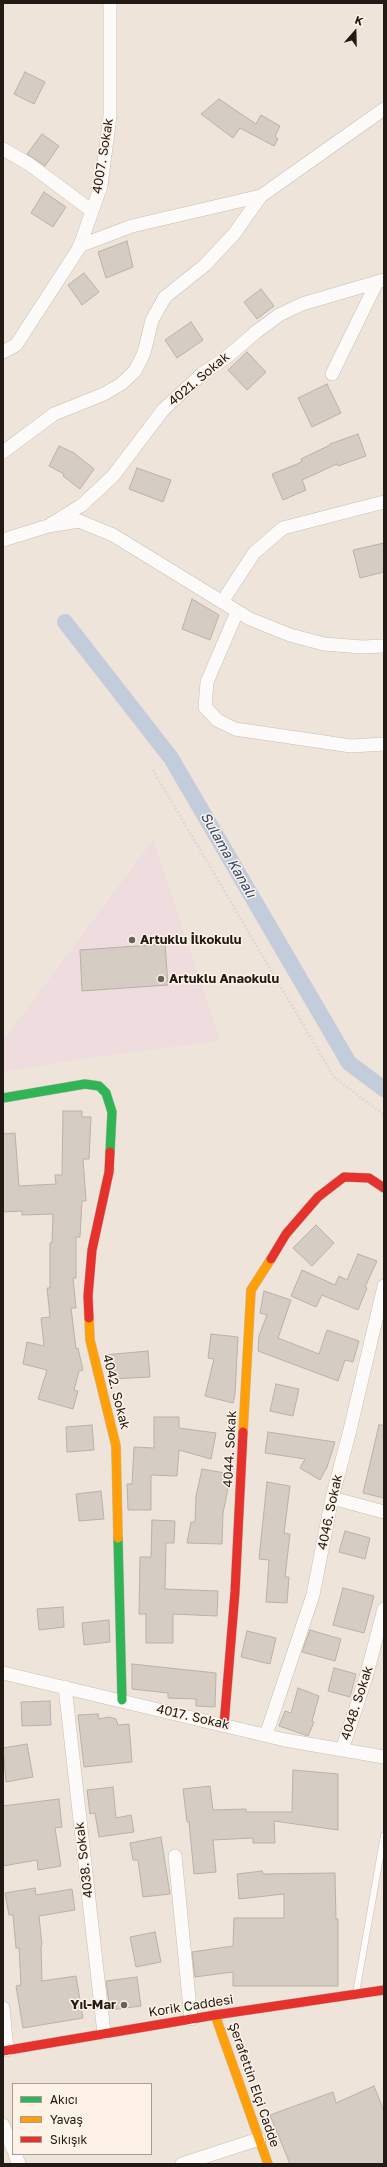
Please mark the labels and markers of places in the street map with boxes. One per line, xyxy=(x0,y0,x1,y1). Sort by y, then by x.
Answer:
place label: Artuklu İlkokulu xyxy=(140,932,242,948)
marker: Artuklu İlkokulu xyxy=(127,935,137,945)
place label: Artuklu Anaokulu xyxy=(169,971,279,987)
marker: Artuklu Anaokulu xyxy=(156,974,166,984)
place label: Yıl-Mar xyxy=(70,1997,116,2013)
marker: Yıl-Mar xyxy=(119,2000,129,2010)

